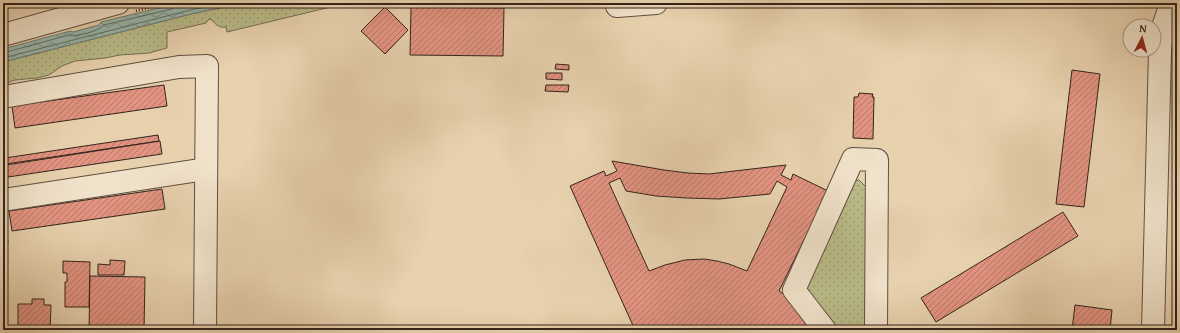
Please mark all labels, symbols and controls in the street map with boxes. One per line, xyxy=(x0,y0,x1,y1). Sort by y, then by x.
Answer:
north arrow xyxy=(1122,18,1162,58)
text: N xyxy=(1139,20,1148,36)

